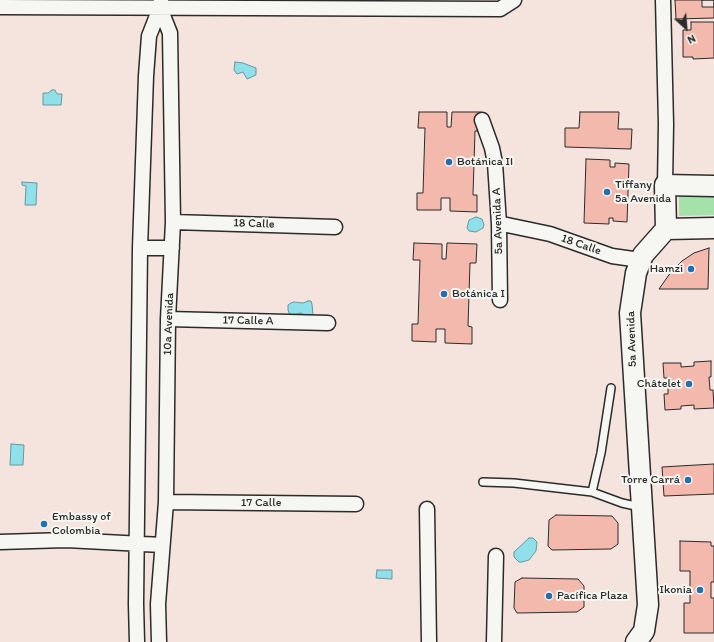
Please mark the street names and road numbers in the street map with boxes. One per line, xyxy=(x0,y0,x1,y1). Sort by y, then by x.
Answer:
street label: 5a Avenida A xyxy=(490,187,506,255)
street label: 18 Calle xyxy=(233,216,275,232)
street label: 18 Calle xyxy=(559,231,603,259)
street label: 10a Avenida xyxy=(161,292,177,356)
street label: 5a Avenida xyxy=(624,311,640,367)
street label: 17 Calle A xyxy=(222,313,274,329)
street label: 17 Calle xyxy=(241,496,281,510)

